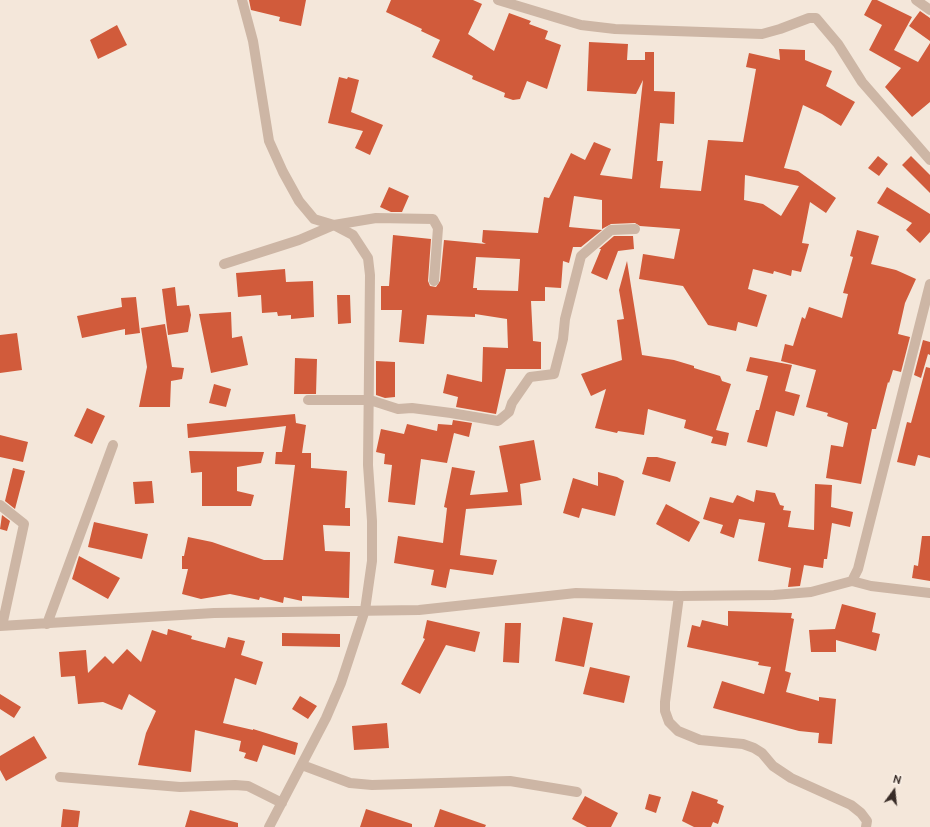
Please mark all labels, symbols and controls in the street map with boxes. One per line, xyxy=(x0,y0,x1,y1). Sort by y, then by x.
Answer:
north arrow xyxy=(874,771,914,811)
text: N xyxy=(892,773,903,786)

